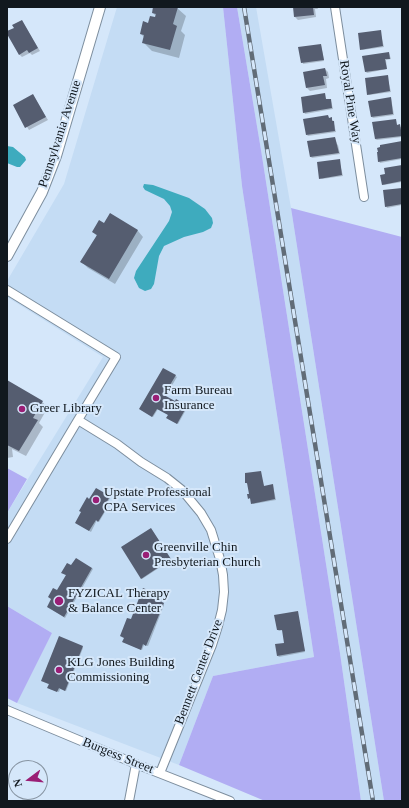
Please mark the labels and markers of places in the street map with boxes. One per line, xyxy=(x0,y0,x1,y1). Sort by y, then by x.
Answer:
place label: Farm Bureau Insurance xyxy=(164,383,232,414)
marker: Farm Bureau Insurance xyxy=(151,393,161,403)
place label: Greer Library xyxy=(30,401,102,417)
marker: Greer Library xyxy=(17,404,27,414)
place label: Upstate Professional CPA Services xyxy=(104,485,211,516)
marker: Upstate Professional CPA Services xyxy=(91,495,101,505)
place label: Greenville Chin Presbyterian Church xyxy=(154,540,261,571)
marker: Greenville Chin Presbyterian Church xyxy=(141,550,151,560)
place label: FYZICAL Therapy & Balance Center xyxy=(68,586,169,617)
marker: FYZICAL Therapy & Balance Center xyxy=(53,595,65,607)
place label: KLG Jones Building Commissioning xyxy=(67,655,175,686)
marker: KLG Jones Building Commissioning xyxy=(54,665,64,675)

